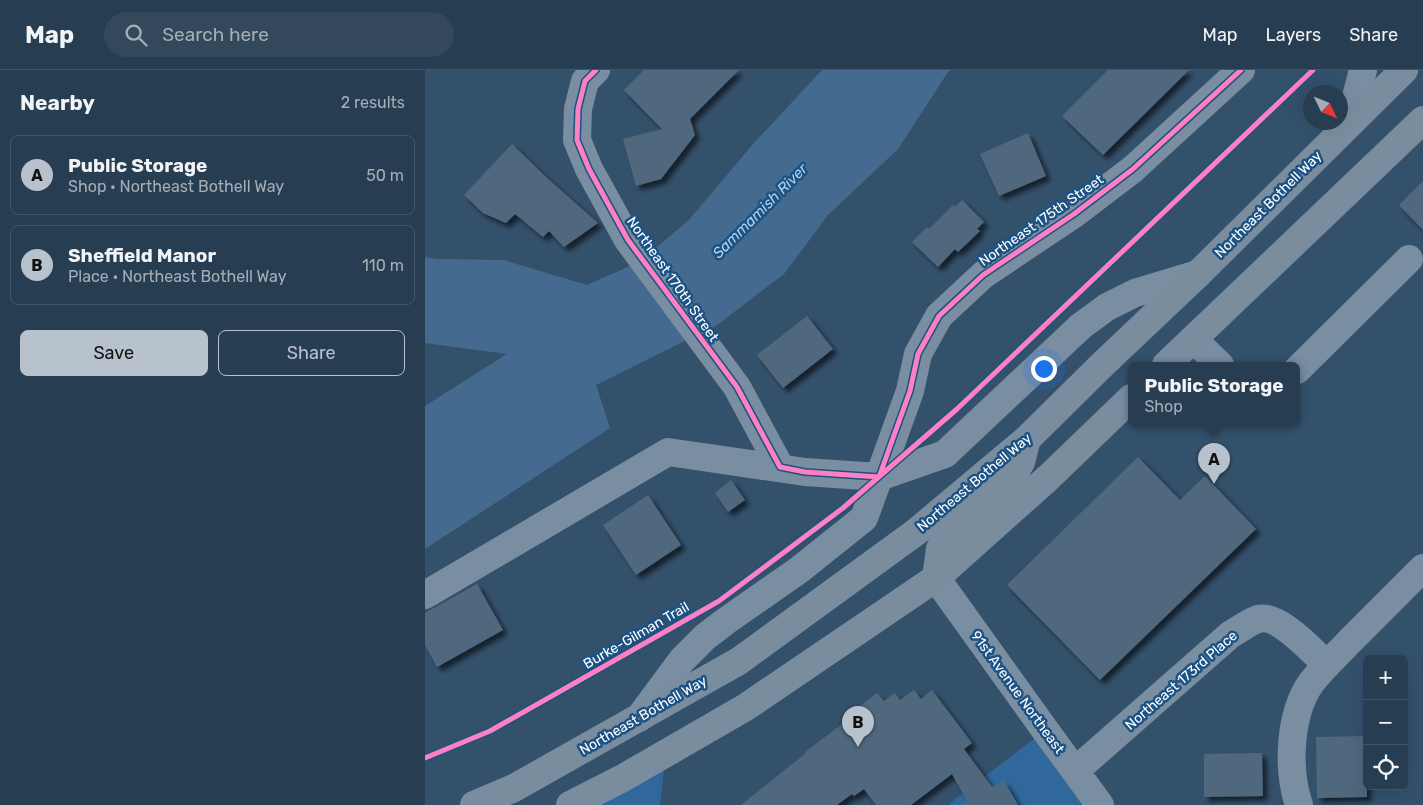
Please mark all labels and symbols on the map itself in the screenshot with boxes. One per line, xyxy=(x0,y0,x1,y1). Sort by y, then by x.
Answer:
north arrow xyxy=(1303,85,1348,130)
street label: Northeast Bothell Way xyxy=(1211,147,1325,261)
water label: Sammamish River xyxy=(709,159,812,262)
street label: Northeast 175th Street xyxy=(976,171,1107,270)
street label: Northeast 170th Street xyxy=(623,214,722,345)
your location xyxy=(1031,356,1057,382)
street label: Northeast Bothell Way xyxy=(914,429,1035,535)
pin: A xyxy=(1198,443,1230,484)
street label: Burke-Gilman Trail xyxy=(580,598,692,673)
street label: Northeast 173rd Place xyxy=(1122,627,1241,734)
street label: 91st Avenue Northeast xyxy=(967,628,1068,757)
street label: Northeast Bothell Way xyxy=(577,672,710,759)
pin: B xyxy=(842,706,874,747)

